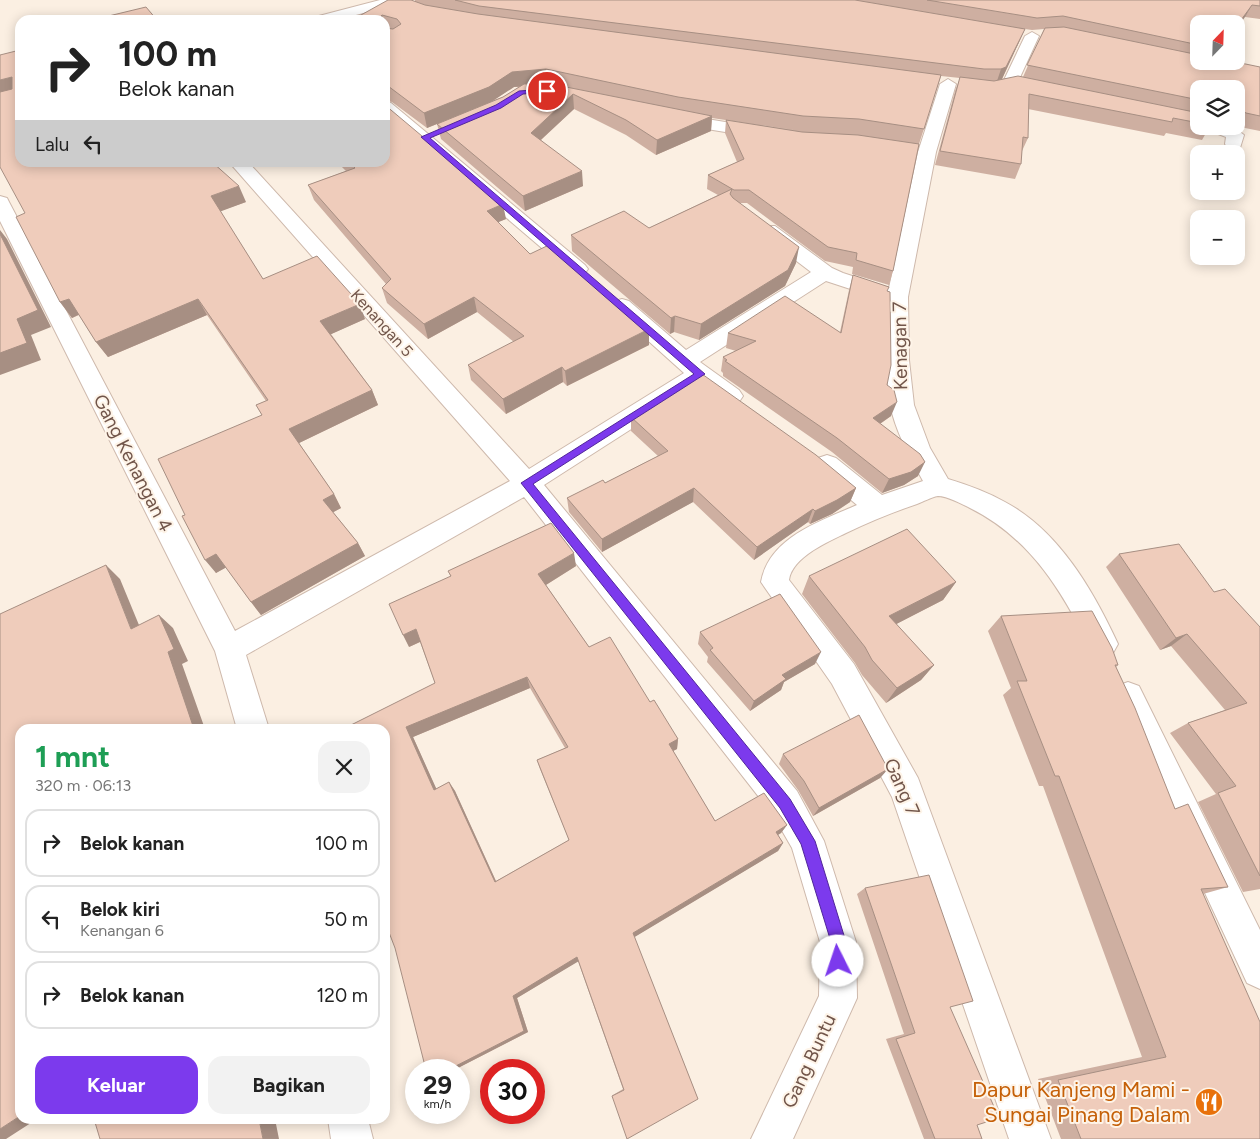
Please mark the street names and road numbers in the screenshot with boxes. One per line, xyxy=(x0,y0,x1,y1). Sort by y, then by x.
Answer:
street label: Kenangan 5 xyxy=(347,285,417,361)
street label: Kenagan 7 xyxy=(888,302,912,390)
street label: Gang Kenangan 4 xyxy=(88,390,178,536)
street label: Gang 7 xyxy=(879,755,925,819)
street label: Gang Buntu xyxy=(777,1010,841,1112)

